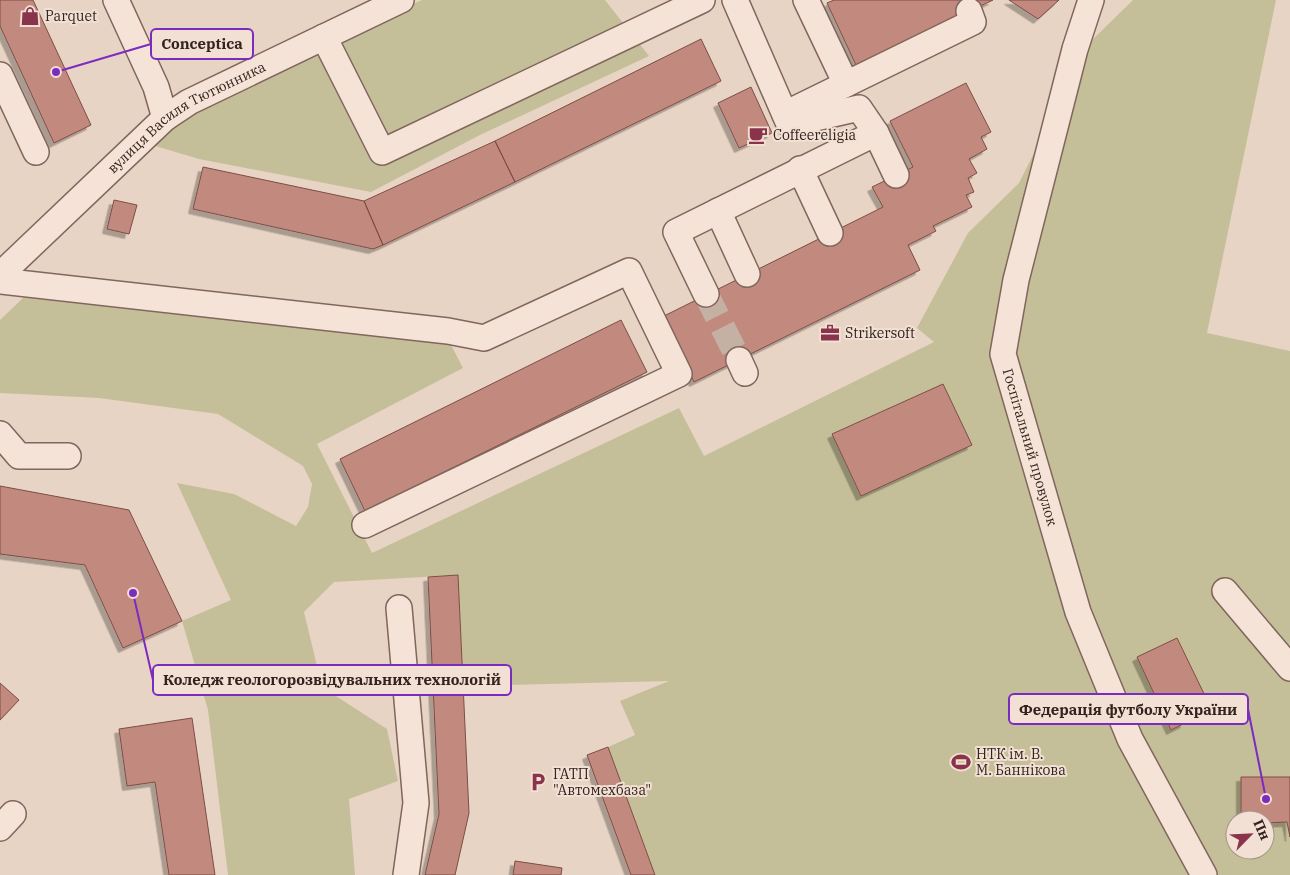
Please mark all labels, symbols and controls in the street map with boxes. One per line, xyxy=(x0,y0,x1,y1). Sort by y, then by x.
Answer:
shop icon: Parquet xyxy=(19,5,41,27)
place label: Parquet xyxy=(45,7,97,25)
callout: Conceptica xyxy=(151,29,253,59)
text: Conceptica xyxy=(161,34,243,53)
street label: вулиця Василя Тютюнника xyxy=(104,57,269,177)
cafe icon: Coffeereligia xyxy=(747,124,769,146)
place label: Coffeereligia xyxy=(773,126,857,144)
office icon: Strikersoft xyxy=(819,322,841,344)
place label: Strikersoft xyxy=(845,324,915,342)
street label: Госпітальний провулок xyxy=(999,366,1061,528)
callout: Коледж геологорозвідувальних технологій xyxy=(153,665,511,695)
text: Коледж геологорозвідувальних технологій xyxy=(163,670,501,689)
callout: Федерація футболу України xyxy=(1009,694,1248,724)
text: Федерація футболу України xyxy=(1019,700,1237,719)
place label: НТК ім. В. М. Баннікова xyxy=(976,745,1066,779)
sports icon: НТК ім. В. М. Баннікова xyxy=(950,751,972,773)
place label: ГАТП "Автомехбаза" xyxy=(553,765,651,799)
parking icon: ГАТП "Автомехбаза" xyxy=(527,771,549,793)
north arrow xyxy=(1225,810,1275,860)
text: Пн xyxy=(1249,817,1274,843)

